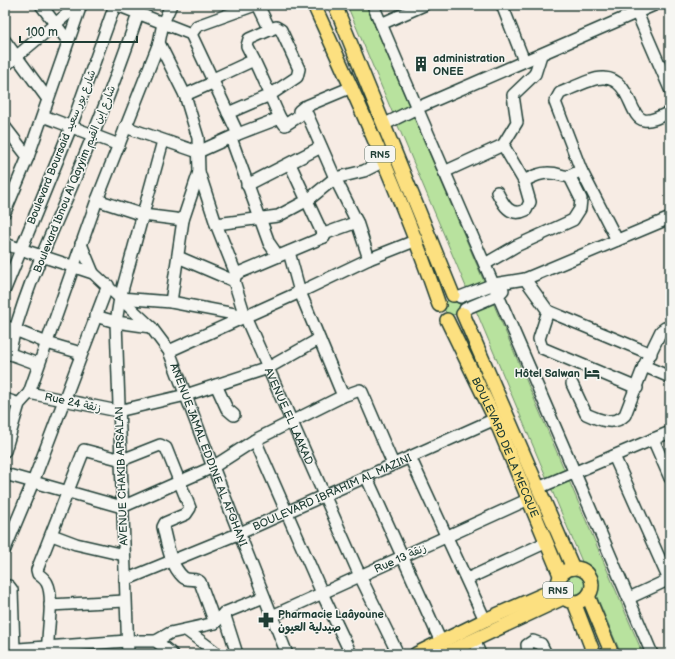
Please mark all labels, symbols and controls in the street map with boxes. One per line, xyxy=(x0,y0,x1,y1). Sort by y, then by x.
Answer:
scale bar xyxy=(20,18,137,44)
text: 100 m xyxy=(26,25,58,40)
place label: administration ONEE xyxy=(433,52,505,78)
building icon: administration ONEE xyxy=(412,55,430,73)
street label: Boulevard Boursaid شارع بور سعيد xyxy=(24,68,100,227)
street label: Boulevard Ibnou Al Qayyim شارع إبن القيم xyxy=(31,84,120,275)
road number: RN5 xyxy=(365,146,395,162)
street label: ANENUE JAMAL EDDINE AL AFGHANI xyxy=(167,362,250,549)
hotel icon: Hôtel Salwan xyxy=(583,364,601,382)
street label: AVENUE EL LAAKAD xyxy=(262,366,316,467)
place label: Hôtel Salwan xyxy=(515,367,580,380)
street label: BOULEVARD DE LA MECQUE xyxy=(469,375,541,519)
street label: Rue 24 زنقة xyxy=(43,390,102,415)
street label: AVENUE CHAKIB ARSALAN xyxy=(113,406,130,546)
street label: BOULEVARD IBRAHIM AL MAZINI xyxy=(251,451,414,534)
street label: Rue 13 زنقة xyxy=(372,541,428,576)
road number: RN5 xyxy=(543,582,573,598)
place label: Pharmacie Laâyoune صيدلية العيون xyxy=(278,608,384,635)
pharmacy icon: Pharmacie Laâyoune صيدلية العيون xyxy=(257,611,275,629)

